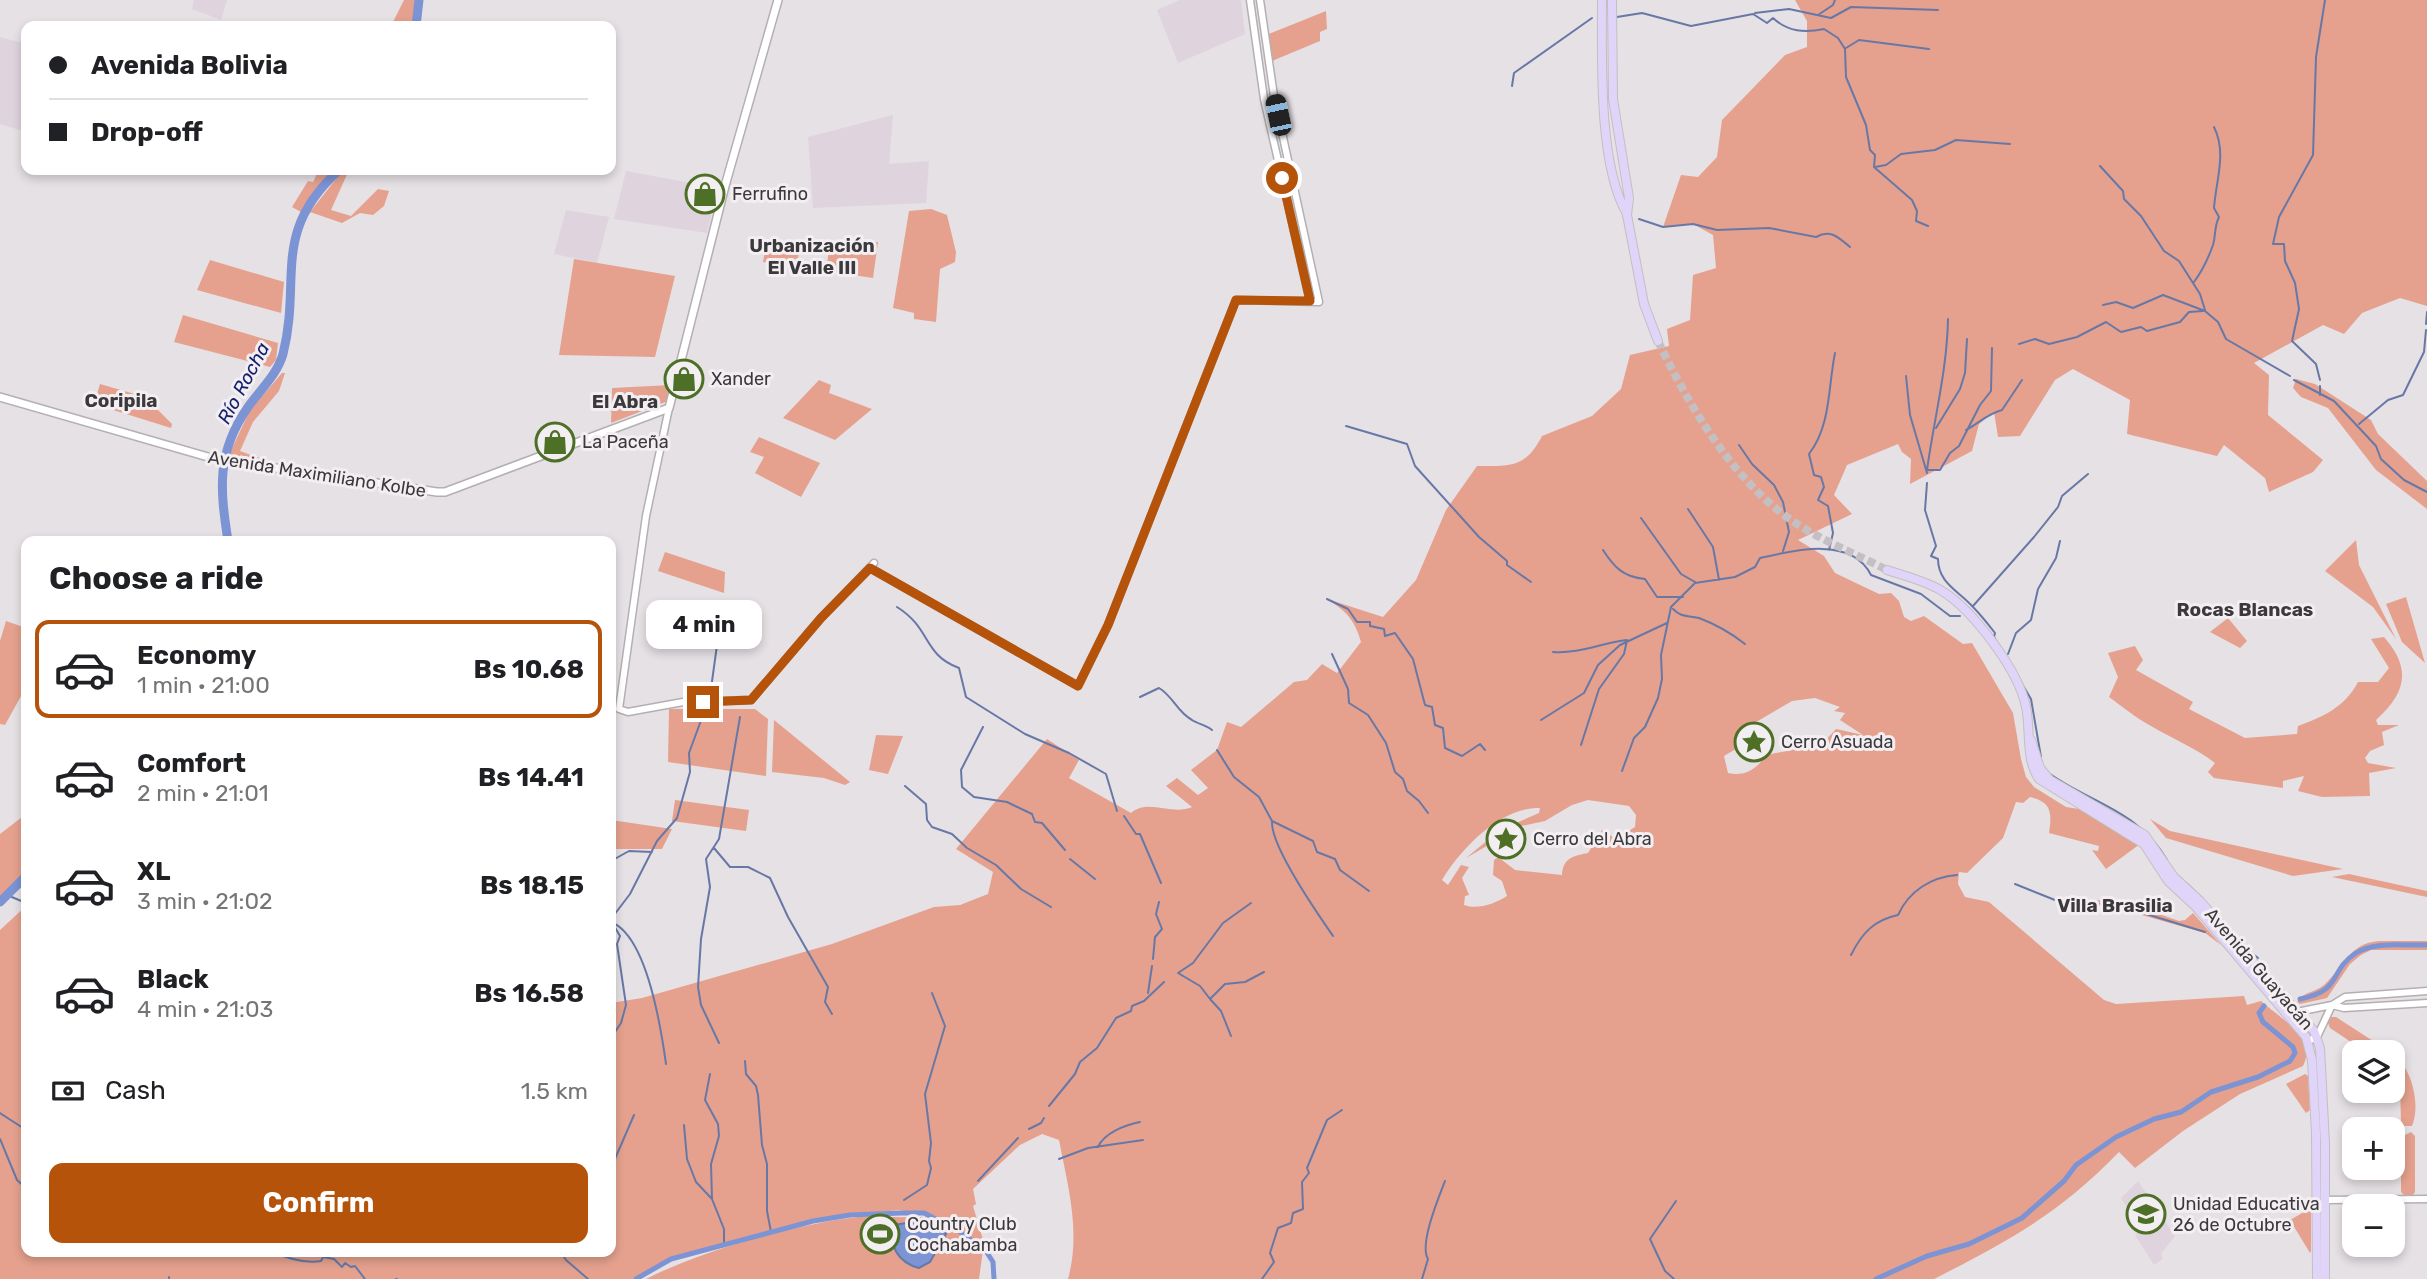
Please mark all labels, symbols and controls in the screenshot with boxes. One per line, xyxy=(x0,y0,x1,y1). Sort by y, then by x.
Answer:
text: Avenida Bolivia xyxy=(91,50,288,81)
car xyxy=(1264,92,1293,138)
text: Drop-off xyxy=(91,117,203,148)
route start xyxy=(1266,162,1298,194)
shop icon: Ferrufino xyxy=(684,173,726,215)
place label: Ferrufino xyxy=(732,183,808,205)
district label: Urbanización El Valle III xyxy=(749,234,875,279)
water label: Río Rocha xyxy=(212,339,275,428)
shop icon: Xander xyxy=(663,358,705,400)
place label: Xander xyxy=(711,368,771,390)
district label: Coripila xyxy=(84,389,158,412)
district label: El Abra xyxy=(592,390,658,413)
shop icon: La Paceña xyxy=(534,421,576,463)
place label: La Paceña xyxy=(582,431,669,453)
street label: Avenida Maximiliano Kolbe xyxy=(206,446,428,502)
text: Choose a ride xyxy=(49,559,263,597)
district label: Rocas Blancas xyxy=(2177,598,2313,621)
callout: 4 min xyxy=(645,600,761,650)
text: 4 min xyxy=(672,610,736,638)
icon: car xyxy=(53,638,116,701)
text: Economy xyxy=(137,640,256,671)
text: Bs 10.68 xyxy=(474,654,584,685)
text: 1 min · 21:00 xyxy=(137,671,270,699)
route end xyxy=(687,686,719,718)
place icon: Cerro Asuada xyxy=(1733,721,1775,763)
place label: Cerro Asuada xyxy=(1781,731,1894,753)
icon: car xyxy=(53,746,116,809)
text: Comfort xyxy=(137,748,246,779)
text: Bs 14.41 xyxy=(478,762,584,793)
text: 2 min · 21:01 xyxy=(137,779,269,807)
place icon: Cerro del Abra xyxy=(1485,818,1527,860)
place label: Cerro del Abra xyxy=(1533,828,1652,850)
icon: car xyxy=(53,854,116,917)
text: XL xyxy=(137,856,170,887)
text: Bs 18.15 xyxy=(480,870,584,901)
text: 3 min · 21:02 xyxy=(137,887,273,915)
district label: Villa Brasilia xyxy=(2057,894,2173,917)
street label: Avenida Guayacán xyxy=(2200,903,2318,1035)
icon: car xyxy=(53,962,116,1025)
text: Black xyxy=(137,964,209,995)
text: Bs 16.58 xyxy=(474,978,584,1009)
text: 4 min · 21:03 xyxy=(137,995,273,1023)
map controls xyxy=(2342,1040,2405,1257)
button: layers xyxy=(2342,1040,2405,1103)
icon: cash xyxy=(49,1072,87,1110)
text: Cash xyxy=(105,1075,166,1106)
text: 1.5 km xyxy=(521,1077,588,1105)
button: + xyxy=(2342,1117,2405,1180)
button: Confirm xyxy=(49,1163,588,1243)
school or university icon: Unidad Educativa 26 de Octubre xyxy=(2125,1193,2167,1235)
place label: Unidad Educativa 26 de Octubre xyxy=(2173,1193,2320,1236)
button: − xyxy=(2342,1194,2405,1257)
sports icon: Country Club Cochabamba xyxy=(859,1213,901,1255)
place label: Country Club Cochabamba xyxy=(907,1213,1017,1256)

